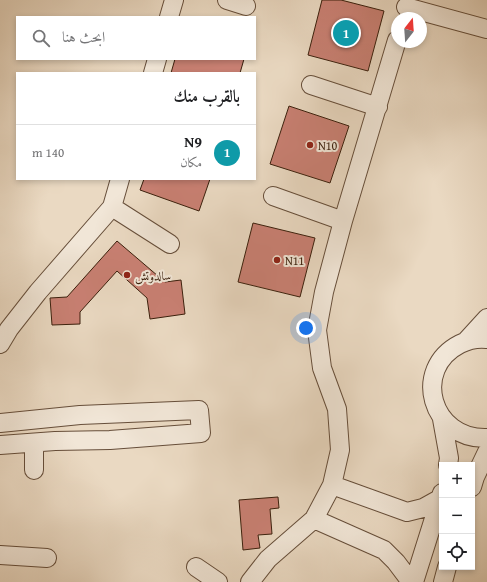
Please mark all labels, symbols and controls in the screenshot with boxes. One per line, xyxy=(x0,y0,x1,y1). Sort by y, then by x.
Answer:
north arrow xyxy=(391,12,427,48)
search box xyxy=(16,16,256,60)
pin: 1 xyxy=(333,18,359,48)
text: ابحث هنا xyxy=(62,26,105,47)
icon: search xyxy=(30,27,52,49)
text: بالقرب منك xyxy=(173,83,240,108)
text: N9 xyxy=(184,131,202,152)
place label: N10 xyxy=(318,137,338,154)
marker: N10 xyxy=(305,140,315,150)
text: 140 m xyxy=(32,143,64,162)
text: 1 xyxy=(224,143,230,162)
text: مكان xyxy=(180,153,202,172)
place label: N11 xyxy=(285,252,305,269)
marker: N11 xyxy=(272,255,282,265)
place label: سالدوتش xyxy=(135,267,171,285)
marker: سالدوتش xyxy=(122,270,132,280)
your location xyxy=(296,318,316,338)
map controls xyxy=(439,462,475,570)
button: + xyxy=(439,462,475,498)
button: − xyxy=(439,498,475,534)
button: locate xyxy=(439,534,475,570)

